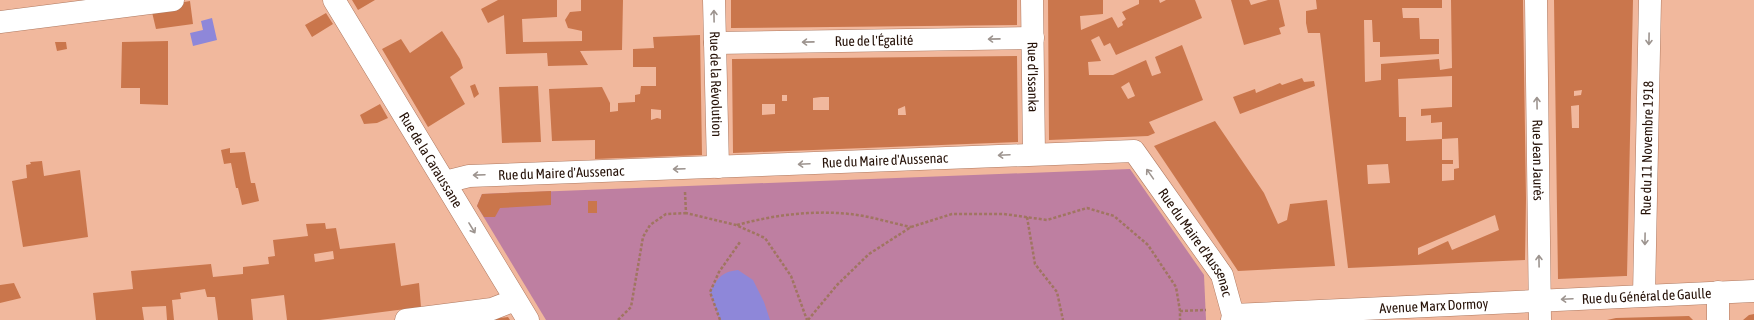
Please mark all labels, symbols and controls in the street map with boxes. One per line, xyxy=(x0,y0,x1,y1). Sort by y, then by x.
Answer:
one-way arrow xyxy=(711,10,718,23)
street label: Rue de la Révolution xyxy=(707,31,725,137)
street label: Rue de l'Égalité xyxy=(835,32,913,49)
one-way arrow xyxy=(1645,32,1653,45)
one-way arrow xyxy=(988,35,1001,43)
one-way arrow xyxy=(802,38,815,45)
street label: Rue d'Issanka xyxy=(1025,42,1041,112)
street label: Rue du 11 Novembre 1918 xyxy=(1638,80,1656,216)
one-way arrow xyxy=(1533,97,1541,110)
street label: Rue de la Caraussane xyxy=(396,109,466,211)
street label: Rue Jean Jaurès xyxy=(1529,119,1547,201)
street label: Rue du Maire d'Aussenac xyxy=(822,150,949,171)
one-way arrow xyxy=(998,151,1011,158)
one-way arrow xyxy=(798,160,811,168)
street label: Rue du Maire d'Aussenac xyxy=(498,163,625,183)
one-way arrow xyxy=(673,165,686,173)
one-way arrow xyxy=(1146,169,1154,180)
one-way arrow xyxy=(473,171,486,179)
street label: Rue du Maire d'Aussenac xyxy=(1155,185,1236,299)
one-way arrow xyxy=(468,222,476,234)
one-way arrow xyxy=(1641,232,1649,245)
one-way arrow xyxy=(1535,255,1543,268)
street label: Rue du Général de Gaulle xyxy=(1581,285,1712,307)
street label: Avenue Marx Dormoy xyxy=(1379,295,1489,316)
one-way arrow xyxy=(1561,295,1574,302)

